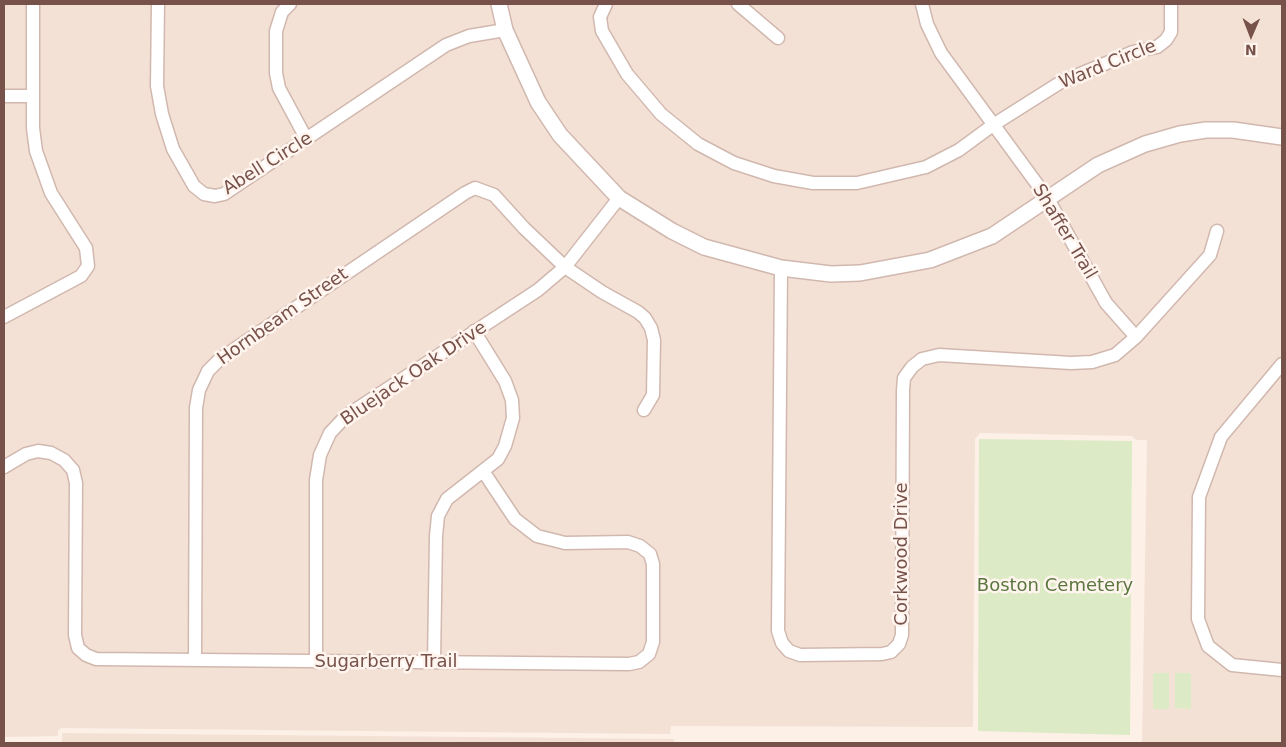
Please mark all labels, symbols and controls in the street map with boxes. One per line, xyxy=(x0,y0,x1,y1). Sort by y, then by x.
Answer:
north arrow xyxy=(1226,10,1276,60)
street label: Ward Circle xyxy=(1056,36,1160,94)
text: N xyxy=(1245,42,1257,58)
street label: Abell Circle xyxy=(219,128,317,200)
street label: Shaffer Trail xyxy=(1027,180,1101,284)
street label: Hornbeam Street xyxy=(214,264,352,370)
street label: Bluejack Oak Drive xyxy=(337,317,491,431)
street label: Corkwood Drive xyxy=(891,482,913,626)
park label: Boston Cemetery xyxy=(977,575,1133,597)
street label: Sugarberry Trail xyxy=(315,651,457,673)

